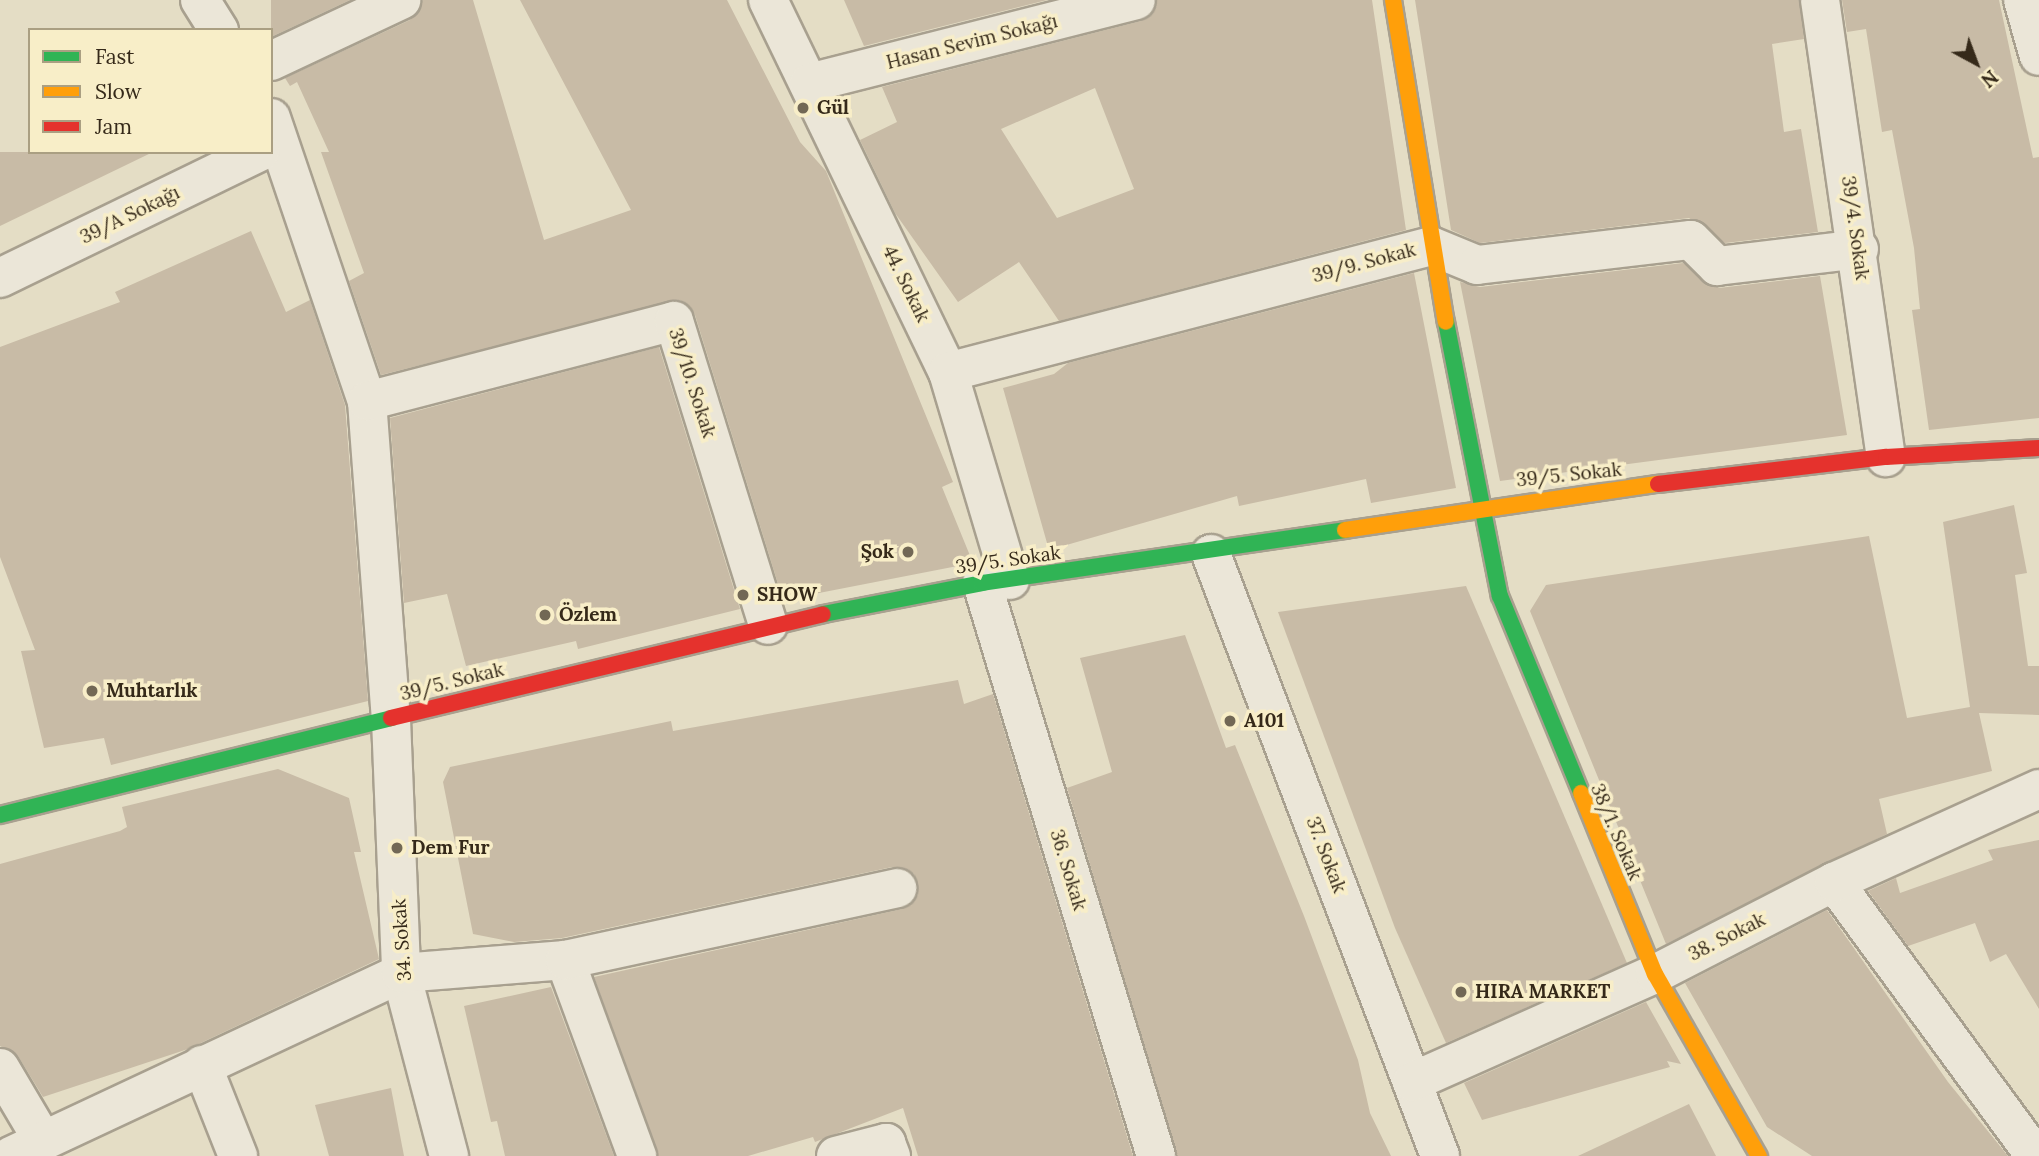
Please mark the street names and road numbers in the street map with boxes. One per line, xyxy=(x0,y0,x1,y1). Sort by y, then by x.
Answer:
street label: Hasan Sevim Sokağı xyxy=(884,10,1060,74)
street label: 39/4. Sokak xyxy=(1836,174,1874,282)
street label: 39/A Sokağı xyxy=(77,181,183,249)
street label: 39/9. Sokak xyxy=(1310,238,1418,288)
street label: 44. Sokak xyxy=(878,242,934,326)
street label: 39/10. Sokak xyxy=(664,325,720,441)
street label: 39/5. Sokak xyxy=(1515,458,1623,492)
street label: 39/5. Sokak xyxy=(954,541,1062,579)
street label: 39/5. Sokak xyxy=(398,658,506,706)
street label: 38/1. Sokak xyxy=(1586,780,1646,884)
street label: 37. Sokak xyxy=(1301,814,1351,896)
street label: 36. Sokak xyxy=(1045,827,1091,913)
street label: 34. Sokak xyxy=(388,898,416,982)
street label: 38. Sokak xyxy=(1685,908,1769,966)

